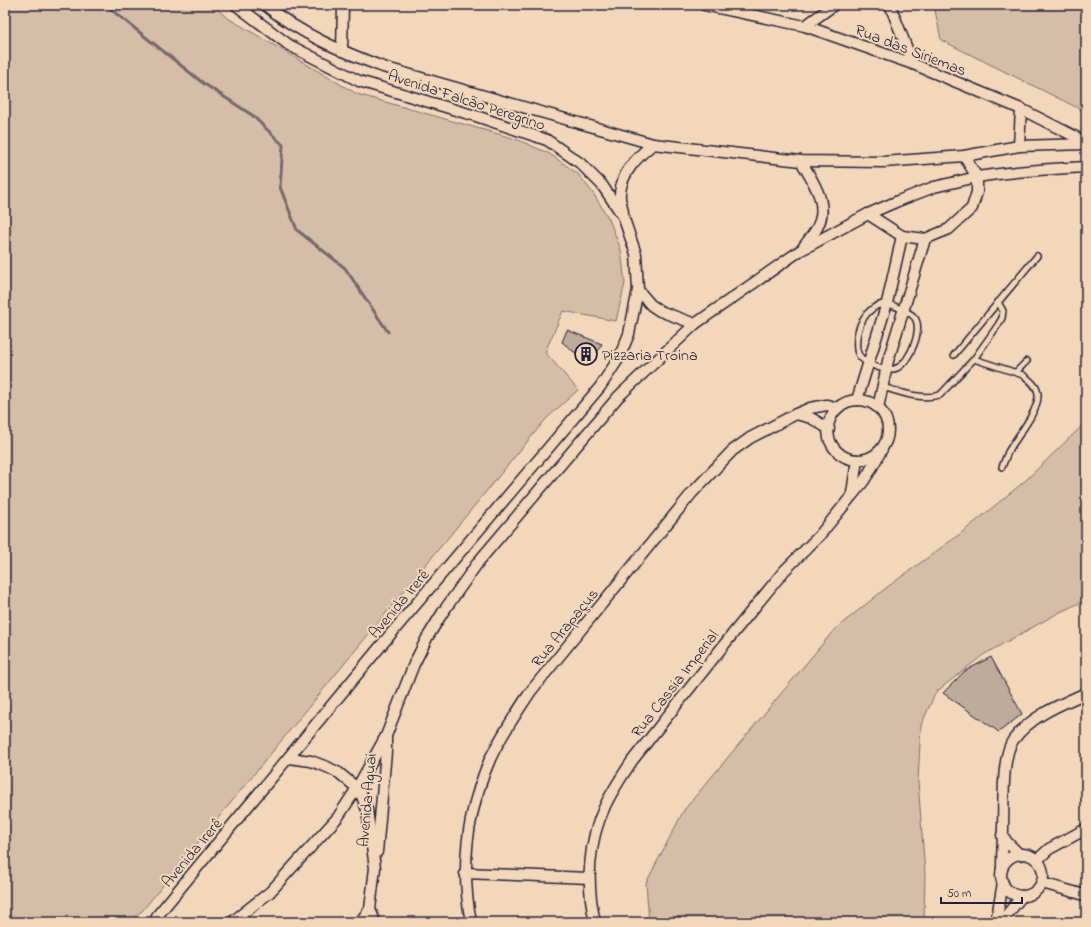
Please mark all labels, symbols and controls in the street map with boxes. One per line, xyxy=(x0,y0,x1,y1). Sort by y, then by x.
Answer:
street label: Rua das Siriemas xyxy=(851,19,970,83)
street label: Avenida Falcão Peregrino xyxy=(385,64,548,138)
building icon: Pizzaria Troina xyxy=(573,341,599,367)
place label: Pizzaria Troina xyxy=(602,344,698,368)
street label: Avenida Irerê xyxy=(363,564,436,644)
street label: Rua Arapaçus xyxy=(526,584,605,673)
street label: Rua Cassia Imperial xyxy=(626,625,726,743)
street label: Avenida Aguai xyxy=(352,752,384,848)
street label: Avenida Irerê xyxy=(156,813,229,893)
scale bar xyxy=(941,879,1022,905)
text: 50 m xyxy=(947,885,971,903)

